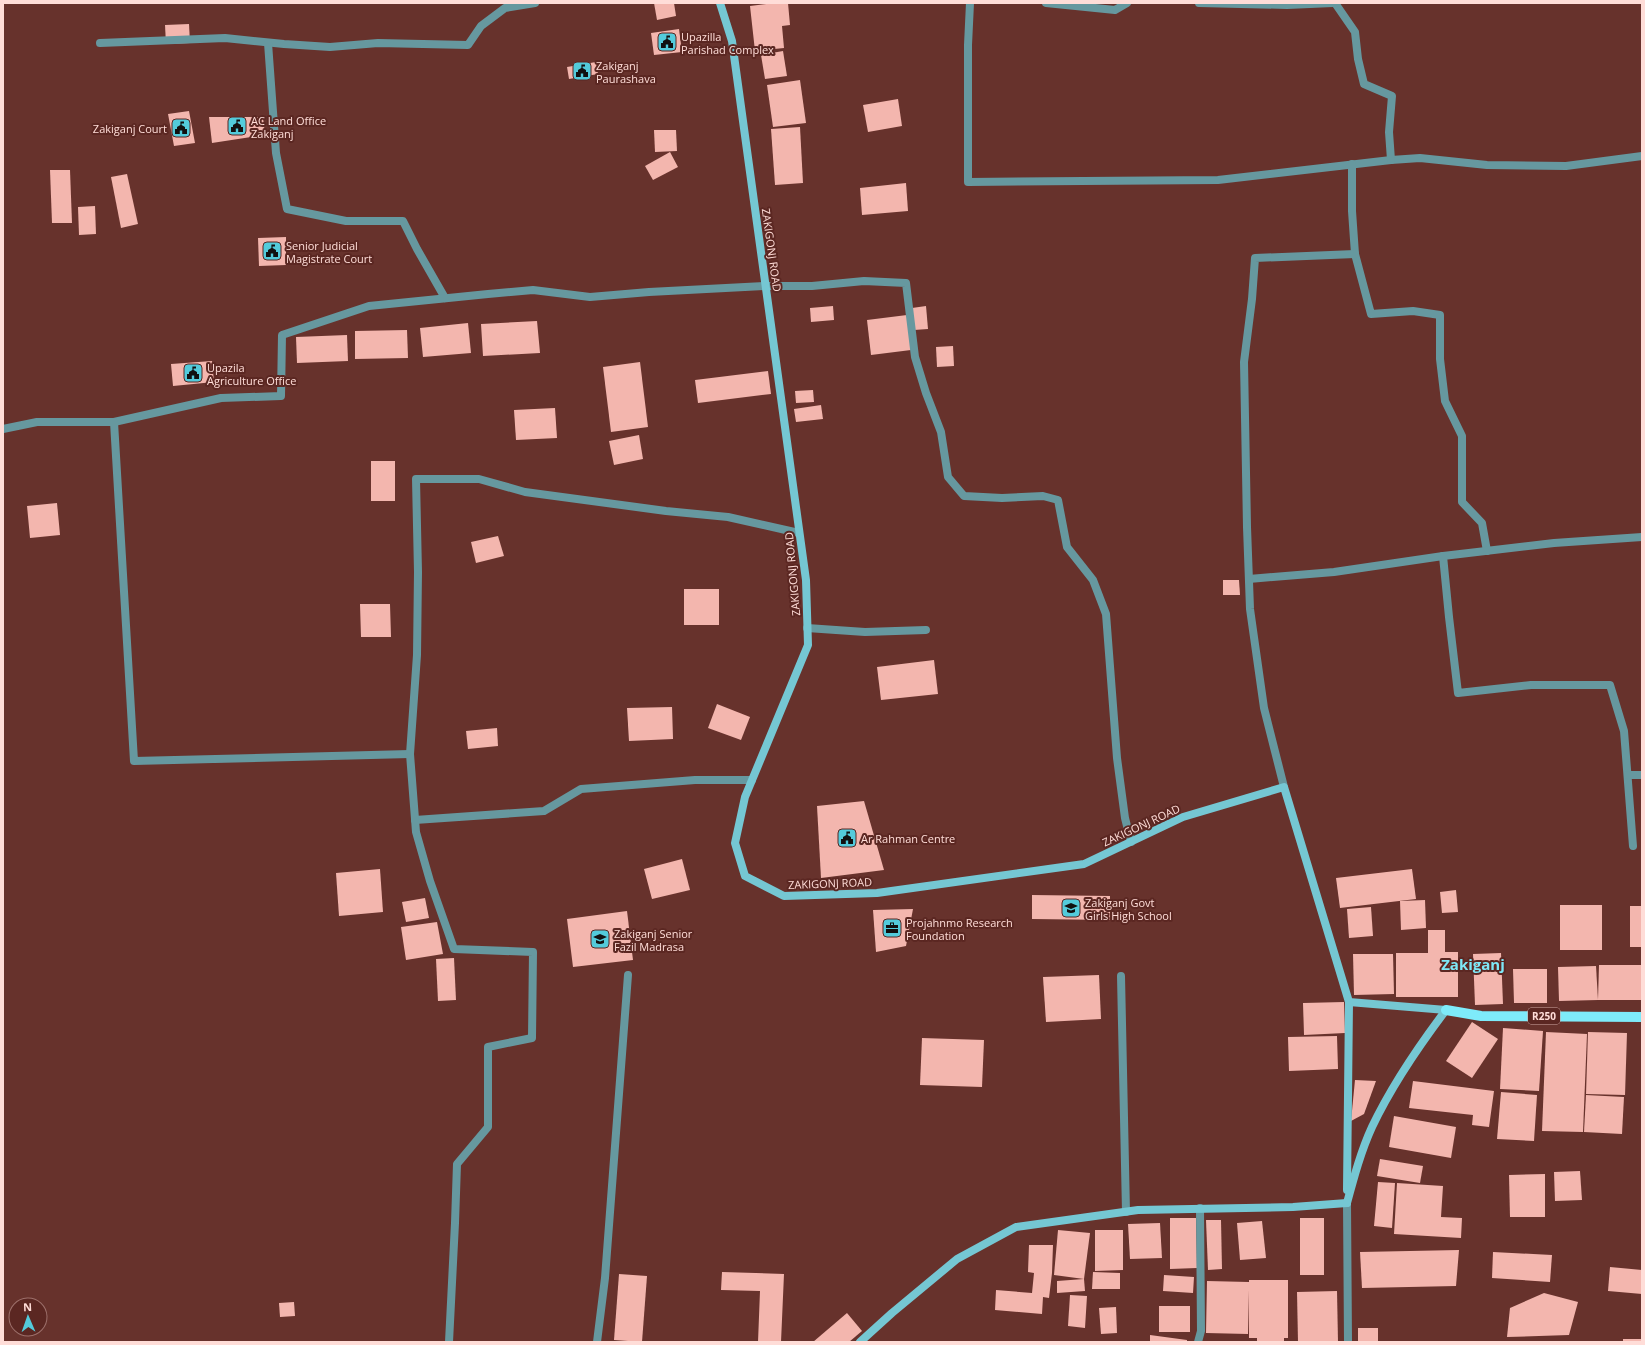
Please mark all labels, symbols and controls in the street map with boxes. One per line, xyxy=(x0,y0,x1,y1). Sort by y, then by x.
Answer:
place label: Upazilla Parishad Complex xyxy=(681,29,774,57)
public building icon: Upazilla Parishad Complex xyxy=(656,31,678,53)
place label: Zakiganj Paurashava xyxy=(596,58,656,86)
public building icon: Zakiganj Paurashava xyxy=(571,60,593,82)
place label: AC Land Office Zakiganj xyxy=(251,113,326,141)
public building icon: AC Land Office Zakiganj xyxy=(226,115,248,137)
public building icon: Zakiganj Court xyxy=(170,117,192,139)
place label: Zakiganj Court xyxy=(93,121,167,136)
street label: ZAKIGONJ ROAD xyxy=(759,207,785,293)
place label: Senior Judicial Magistrate Court xyxy=(286,238,372,266)
public building icon: Senior Judicial Magistrate Court xyxy=(261,240,283,262)
place label: Upazila Agriculture Office xyxy=(207,360,296,388)
public building icon: Upazila Agriculture Office xyxy=(182,362,204,384)
street label: ZAKIGONJ ROAD xyxy=(781,531,803,616)
street label: ZAKIGONJ ROAD xyxy=(1100,800,1182,850)
public building icon: Ar Rahman Centre xyxy=(836,827,858,849)
place label: Ar Rahman Centre xyxy=(861,831,955,846)
street label: ZAKIGONJ ROAD xyxy=(788,874,872,892)
place label: Zakiganj Govt Girls High School xyxy=(1085,895,1172,923)
school or university icon: Zakiganj Govt Girls High School xyxy=(1060,897,1082,919)
place label: Projahnmo Research Foundation xyxy=(906,915,1013,943)
office icon: Projahnmo Research Foundation xyxy=(881,917,903,939)
place label: Zakiganj Senior Fazil Madrasa xyxy=(614,926,693,954)
school or university icon: Zakiganj Senior Fazil Madrasa xyxy=(589,928,611,950)
district label: Zakiganj xyxy=(1441,954,1505,974)
road number: R250 xyxy=(1528,1008,1560,1024)
north arrow xyxy=(8,1297,48,1337)
text: N xyxy=(23,1299,32,1314)

